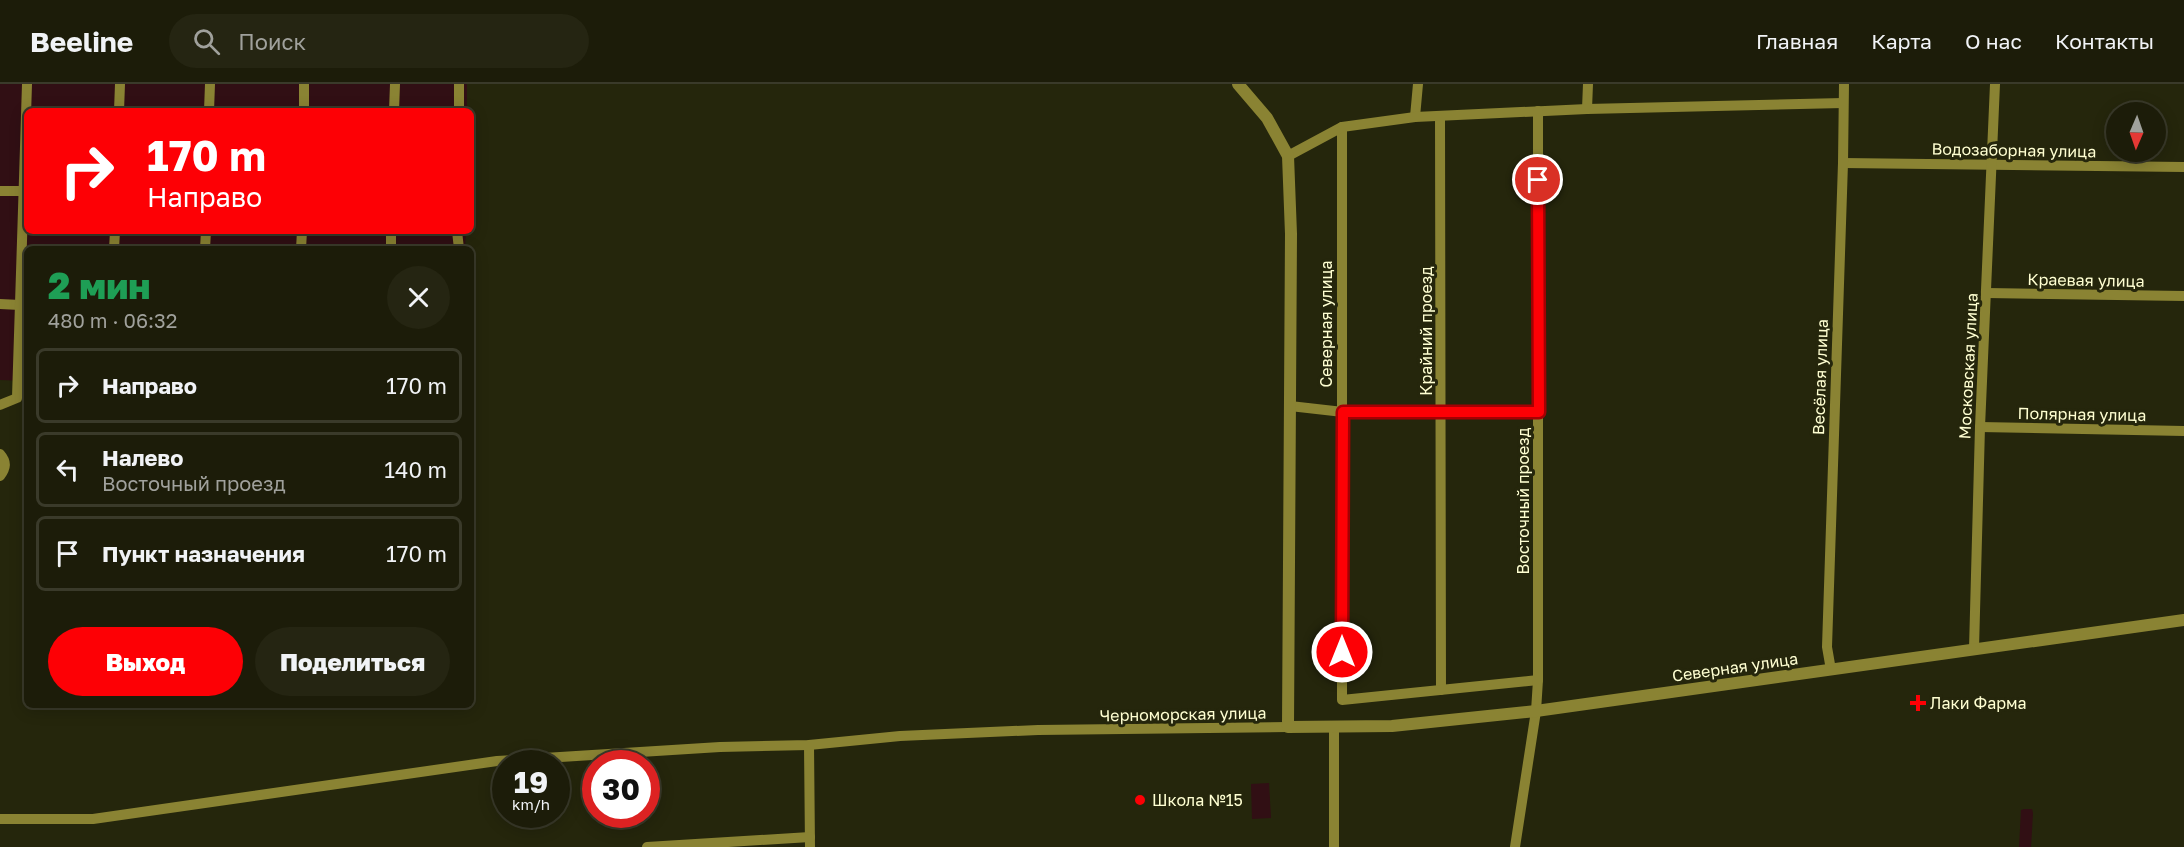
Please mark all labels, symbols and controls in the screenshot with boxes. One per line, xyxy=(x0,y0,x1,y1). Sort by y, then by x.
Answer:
search box xyxy=(169,14,589,68)
text: Beeline xyxy=(30,25,133,58)
icon: search xyxy=(190,25,223,58)
text: Поиск xyxy=(238,28,306,55)
text: Главная xyxy=(1756,28,1838,54)
text: Карта xyxy=(1871,28,1932,54)
text: О нас xyxy=(1965,28,2022,54)
text: Контакты xyxy=(2055,28,2154,54)
north arrow xyxy=(2106,102,2166,162)
map controls xyxy=(2106,102,2166,162)
text: 170 m xyxy=(147,130,266,180)
icon: right xyxy=(48,132,126,210)
street label: Водозаборная улица xyxy=(1932,139,2096,161)
pin xyxy=(1512,154,1563,205)
icon: arrive xyxy=(1521,163,1554,196)
text: Направо xyxy=(147,181,262,213)
street label: Северная улица xyxy=(1316,260,1336,388)
text: 2 мин xyxy=(48,264,150,307)
button: close xyxy=(387,266,450,329)
street label: Крайний проезд xyxy=(1416,266,1436,396)
street label: Краевая улица xyxy=(2027,269,2145,291)
street label: Московская улица xyxy=(1954,292,1982,440)
text: 480 m · 06:32 xyxy=(48,308,177,332)
street label: Весёлая улица xyxy=(1808,319,1832,435)
icon: right xyxy=(51,369,84,402)
text: Направо xyxy=(102,372,197,399)
text: 170 m xyxy=(386,372,447,399)
street label: Полярная улица xyxy=(2018,403,2146,425)
street label: Восточный проезд xyxy=(1513,427,1533,574)
text: Налево xyxy=(102,444,184,471)
icon: left xyxy=(51,453,84,486)
text: 140 m xyxy=(384,456,447,483)
text: Восточный проезд xyxy=(102,471,286,495)
icon: arrive xyxy=(51,537,84,570)
text: Пункт назначения xyxy=(102,540,305,567)
text: 170 m xyxy=(386,540,447,567)
position arrow xyxy=(1310,620,1374,684)
button: Выход xyxy=(48,627,243,696)
button: Поделиться xyxy=(255,627,450,696)
street label: Северная улица xyxy=(1671,648,1799,686)
place label: Лаки Фарма xyxy=(1930,693,2027,713)
marker: Лаки Фарма xyxy=(1911,696,1925,710)
street label: Черноморская улица xyxy=(1099,703,1267,725)
speed limit sign: 30 xyxy=(582,750,660,828)
text: 19 xyxy=(514,764,548,800)
place label: Школа №15 xyxy=(1152,790,1243,810)
marker: Школа №15 xyxy=(1133,793,1147,807)
text: km/h xyxy=(512,795,550,813)

